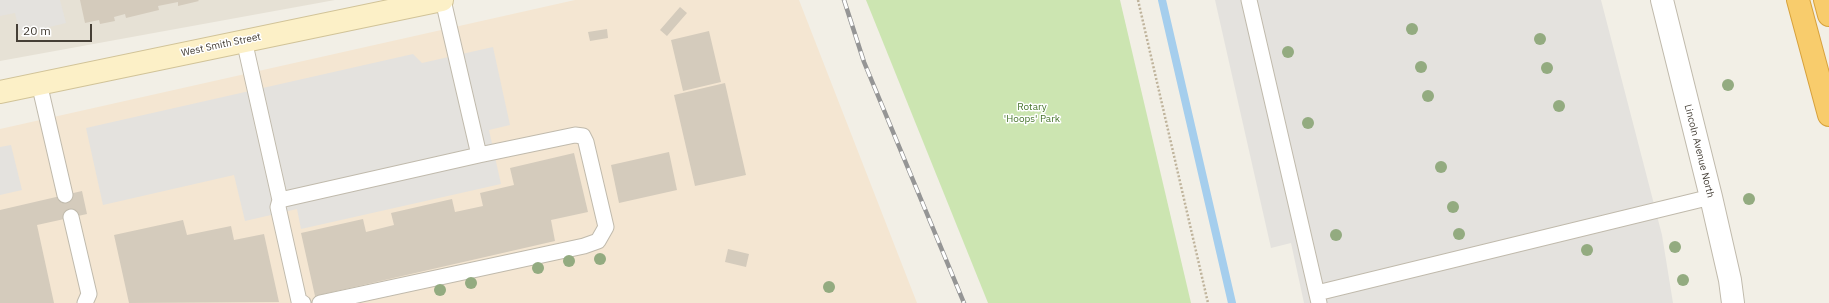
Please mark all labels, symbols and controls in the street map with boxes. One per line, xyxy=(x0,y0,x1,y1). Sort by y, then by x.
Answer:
scale bar xyxy=(18,16,94,42)
text: 20 m xyxy=(23,23,51,38)
street label: West Smith Street xyxy=(180,31,262,59)
park label: Rotary 'Hoops' Park xyxy=(1004,101,1060,124)
street label: Lincoln Avenue North xyxy=(1682,103,1716,199)

